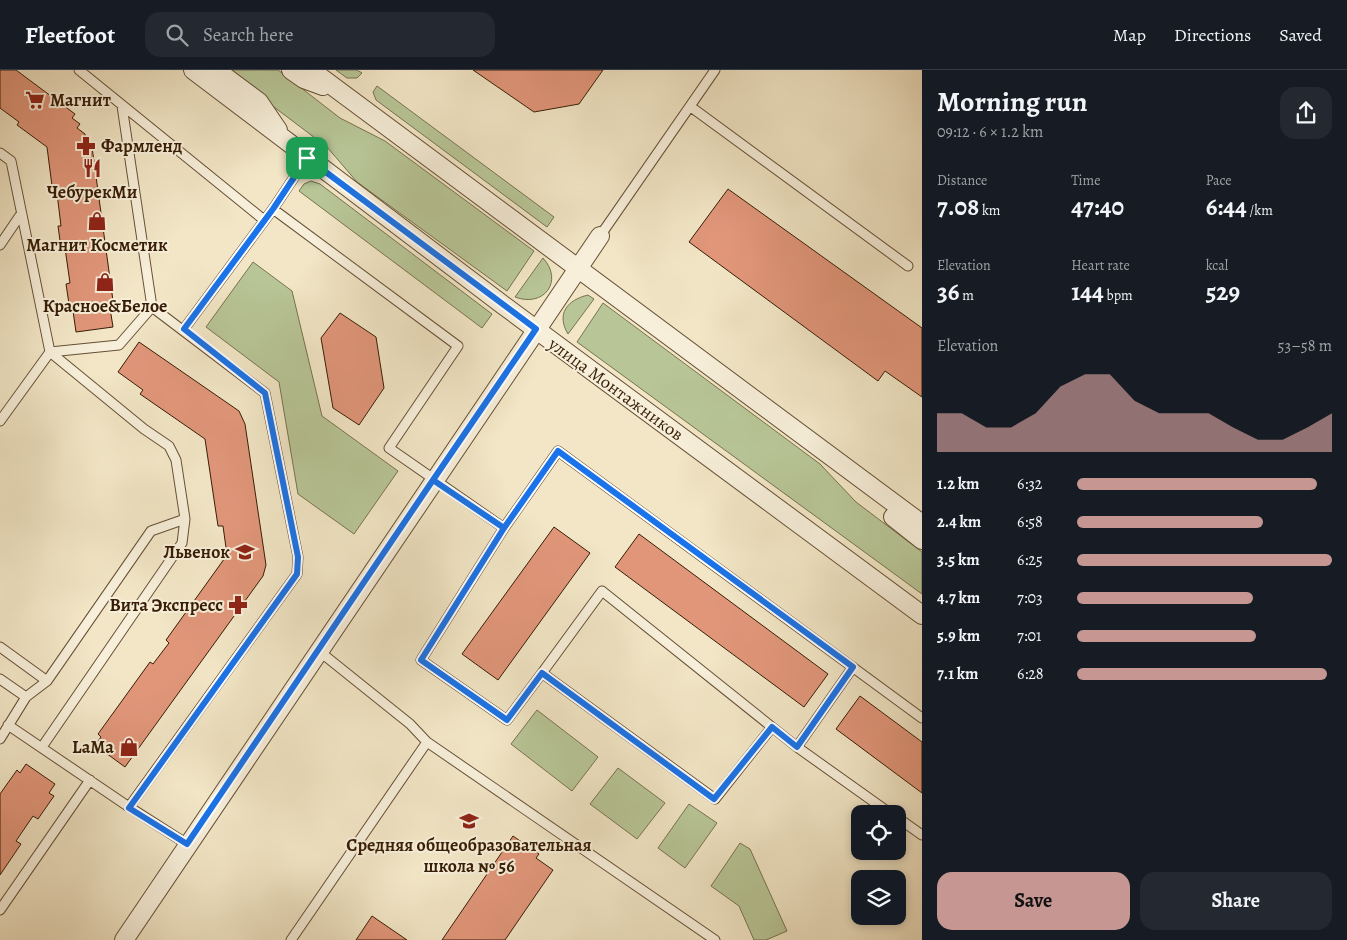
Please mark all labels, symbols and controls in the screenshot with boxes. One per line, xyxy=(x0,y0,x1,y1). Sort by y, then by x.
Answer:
search box xyxy=(145,12,495,57)
text: Fleetfoot xyxy=(25,19,115,51)
icon: search xyxy=(163,21,191,49)
text: Search here xyxy=(203,22,293,48)
text: Map xyxy=(1113,23,1146,47)
text: Directions xyxy=(1174,23,1251,47)
text: Saved xyxy=(1279,23,1322,47)
text: Morning run xyxy=(937,83,1087,121)
button: share xyxy=(1280,87,1332,139)
place label: Магнит xyxy=(50,88,111,112)
supermarket icon: Магнит xyxy=(24,89,46,111)
text: 09:12 · 6 × 1.2 km xyxy=(937,121,1043,143)
place label: Фармленд xyxy=(101,134,182,158)
pharmacy icon: Фармленд xyxy=(75,135,97,157)
pin xyxy=(286,137,328,179)
icon: arrive xyxy=(293,144,321,172)
restaurant icon: ЧебурекМи xyxy=(81,157,103,179)
text: Distance xyxy=(937,171,987,190)
text: Time xyxy=(1071,171,1100,190)
text: Pace xyxy=(1206,171,1232,190)
place label: ЧебурекМи xyxy=(47,180,138,204)
text: 7.08 xyxy=(937,190,979,224)
text: 47:40 xyxy=(1071,190,1124,224)
text: 6:44 xyxy=(1206,190,1247,224)
text: km xyxy=(979,201,1001,220)
text: /km xyxy=(1247,201,1273,220)
shop icon: Магнит Косметик xyxy=(86,210,108,232)
place label: Магнит Косметик xyxy=(26,233,168,257)
text: Elevation xyxy=(937,256,991,275)
text: Heart rate xyxy=(1071,256,1130,275)
text: kcal xyxy=(1206,256,1228,275)
shop icon: Красное&Белое xyxy=(94,271,116,293)
text: 36 xyxy=(937,275,959,309)
text: 144 xyxy=(1071,275,1104,309)
text: 529 xyxy=(1206,275,1240,309)
text: m xyxy=(959,286,974,305)
text: bpm xyxy=(1104,286,1133,305)
place label: Красное&Белое xyxy=(43,294,167,318)
street label: улица Монтажников xyxy=(543,331,688,446)
text: Elevation xyxy=(937,335,998,357)
text: 53–58 m xyxy=(1278,335,1332,357)
text: 1.2 km xyxy=(937,473,979,495)
text: 6:32 xyxy=(1017,473,1042,495)
text: 2.4 km xyxy=(937,511,981,533)
text: 6:58 xyxy=(1017,511,1043,533)
place label: Львенок xyxy=(163,540,230,564)
school or university icon: Львенок xyxy=(234,541,256,563)
text: 3.5 km xyxy=(937,549,980,571)
text: 6:25 xyxy=(1017,549,1043,571)
text: 4.7 km xyxy=(937,587,980,609)
text: 7:03 xyxy=(1017,587,1043,609)
place label: Вита Экспресс xyxy=(109,593,223,617)
pharmacy icon: Вита Экспресс xyxy=(227,594,249,616)
text: 5.9 km xyxy=(937,625,980,647)
text: 7:01 xyxy=(1017,625,1042,647)
text: 7.1 km xyxy=(937,663,978,685)
text: 6:28 xyxy=(1017,663,1044,685)
place label: LaMa xyxy=(72,735,114,759)
shop icon: LaMa xyxy=(118,736,140,758)
map controls xyxy=(851,805,906,925)
button: locate xyxy=(851,805,906,860)
school or university icon: Средняя общеобразовательная школа № 56 xyxy=(458,810,480,832)
place label: Средняя общеобразовательная школа № 56 xyxy=(346,833,592,878)
button: layers xyxy=(851,870,906,925)
button: Save xyxy=(937,872,1130,930)
button: Share xyxy=(1140,872,1332,930)

